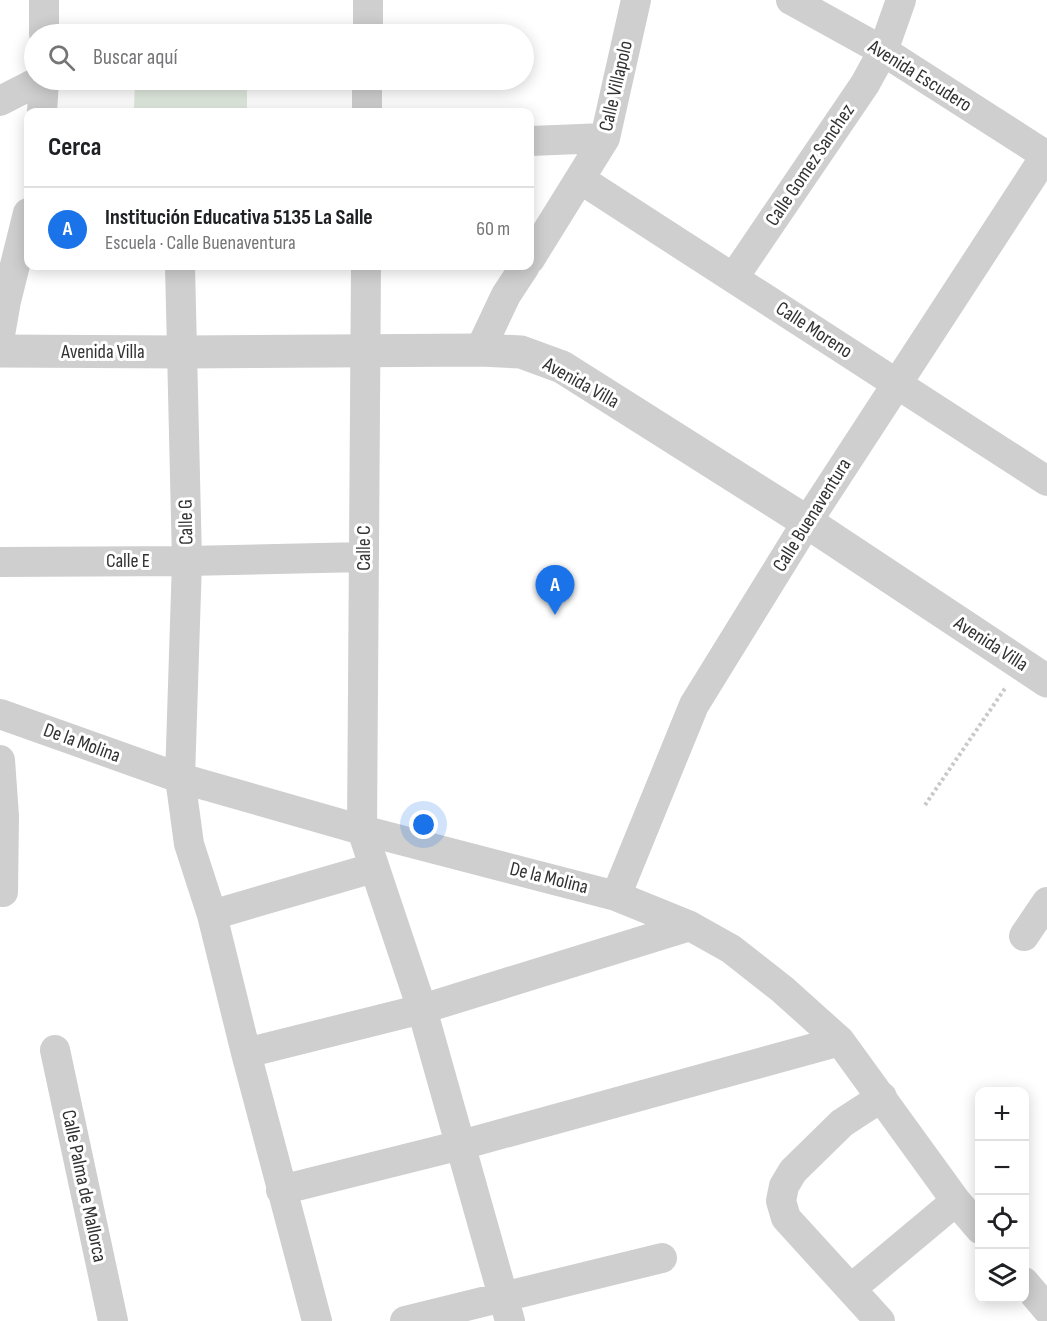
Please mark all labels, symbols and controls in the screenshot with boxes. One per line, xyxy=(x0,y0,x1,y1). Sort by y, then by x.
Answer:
search box xyxy=(24,24,534,90)
street label: Avenida Escudero xyxy=(863,34,976,117)
street label: Calle Villapolo xyxy=(594,38,638,134)
icon: search xyxy=(45,41,78,74)
text: Buscar aquí xyxy=(93,44,178,71)
street label: Calle Gomez Sanchez xyxy=(760,99,860,231)
text: Cerca xyxy=(48,132,101,163)
text: Institución Educativa 5135 La Salle xyxy=(105,204,373,231)
text: A xyxy=(63,217,72,241)
text: 60 m xyxy=(476,217,510,241)
text: Escuela · Calle Buenaventura xyxy=(105,231,296,255)
street label: Calle Moreno xyxy=(771,296,857,364)
street label: Avenida Villa xyxy=(60,340,145,364)
street label: Avenida Villa xyxy=(538,352,623,414)
street label: Calle Buenaventura xyxy=(768,454,856,576)
street label: Calle G xyxy=(174,499,198,545)
street label: Calle C xyxy=(352,525,376,571)
street label: Calle E xyxy=(106,549,150,573)
pin: A xyxy=(536,566,574,615)
street label: Avenida Villa xyxy=(949,611,1032,677)
street label: De la Molina xyxy=(40,718,124,768)
your location xyxy=(409,810,438,839)
street label: De la Molina xyxy=(507,857,591,899)
map controls xyxy=(975,1087,1029,1303)
button: + xyxy=(975,1087,1029,1141)
street label: Calle Palma de Mallorca xyxy=(56,1108,112,1264)
button: − xyxy=(975,1141,1029,1195)
button: locate xyxy=(975,1195,1029,1249)
button: layers xyxy=(975,1249,1029,1303)

